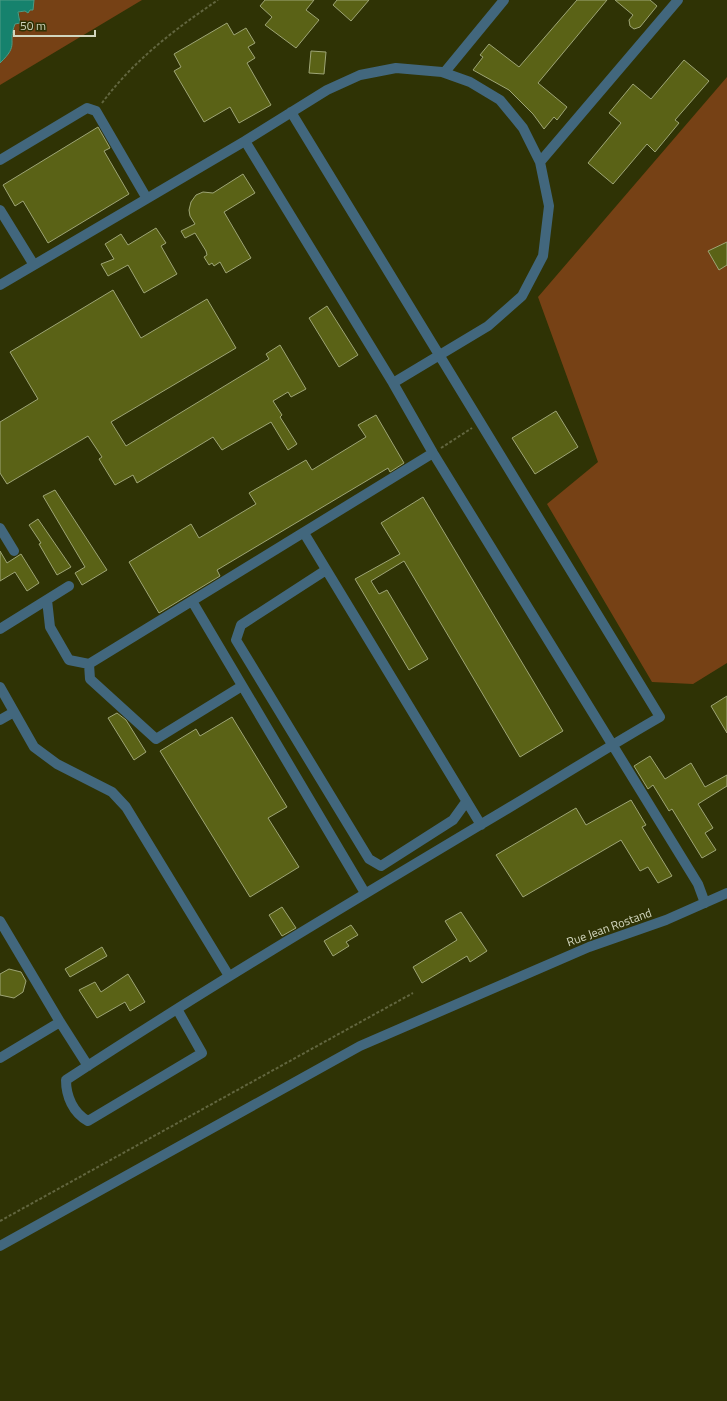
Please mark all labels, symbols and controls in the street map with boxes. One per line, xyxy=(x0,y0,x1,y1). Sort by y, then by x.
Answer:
scale bar xyxy=(14,12,95,38)
text: 50 m xyxy=(20,16,46,35)
street label: Rue Jean Rostand xyxy=(564,903,654,951)

